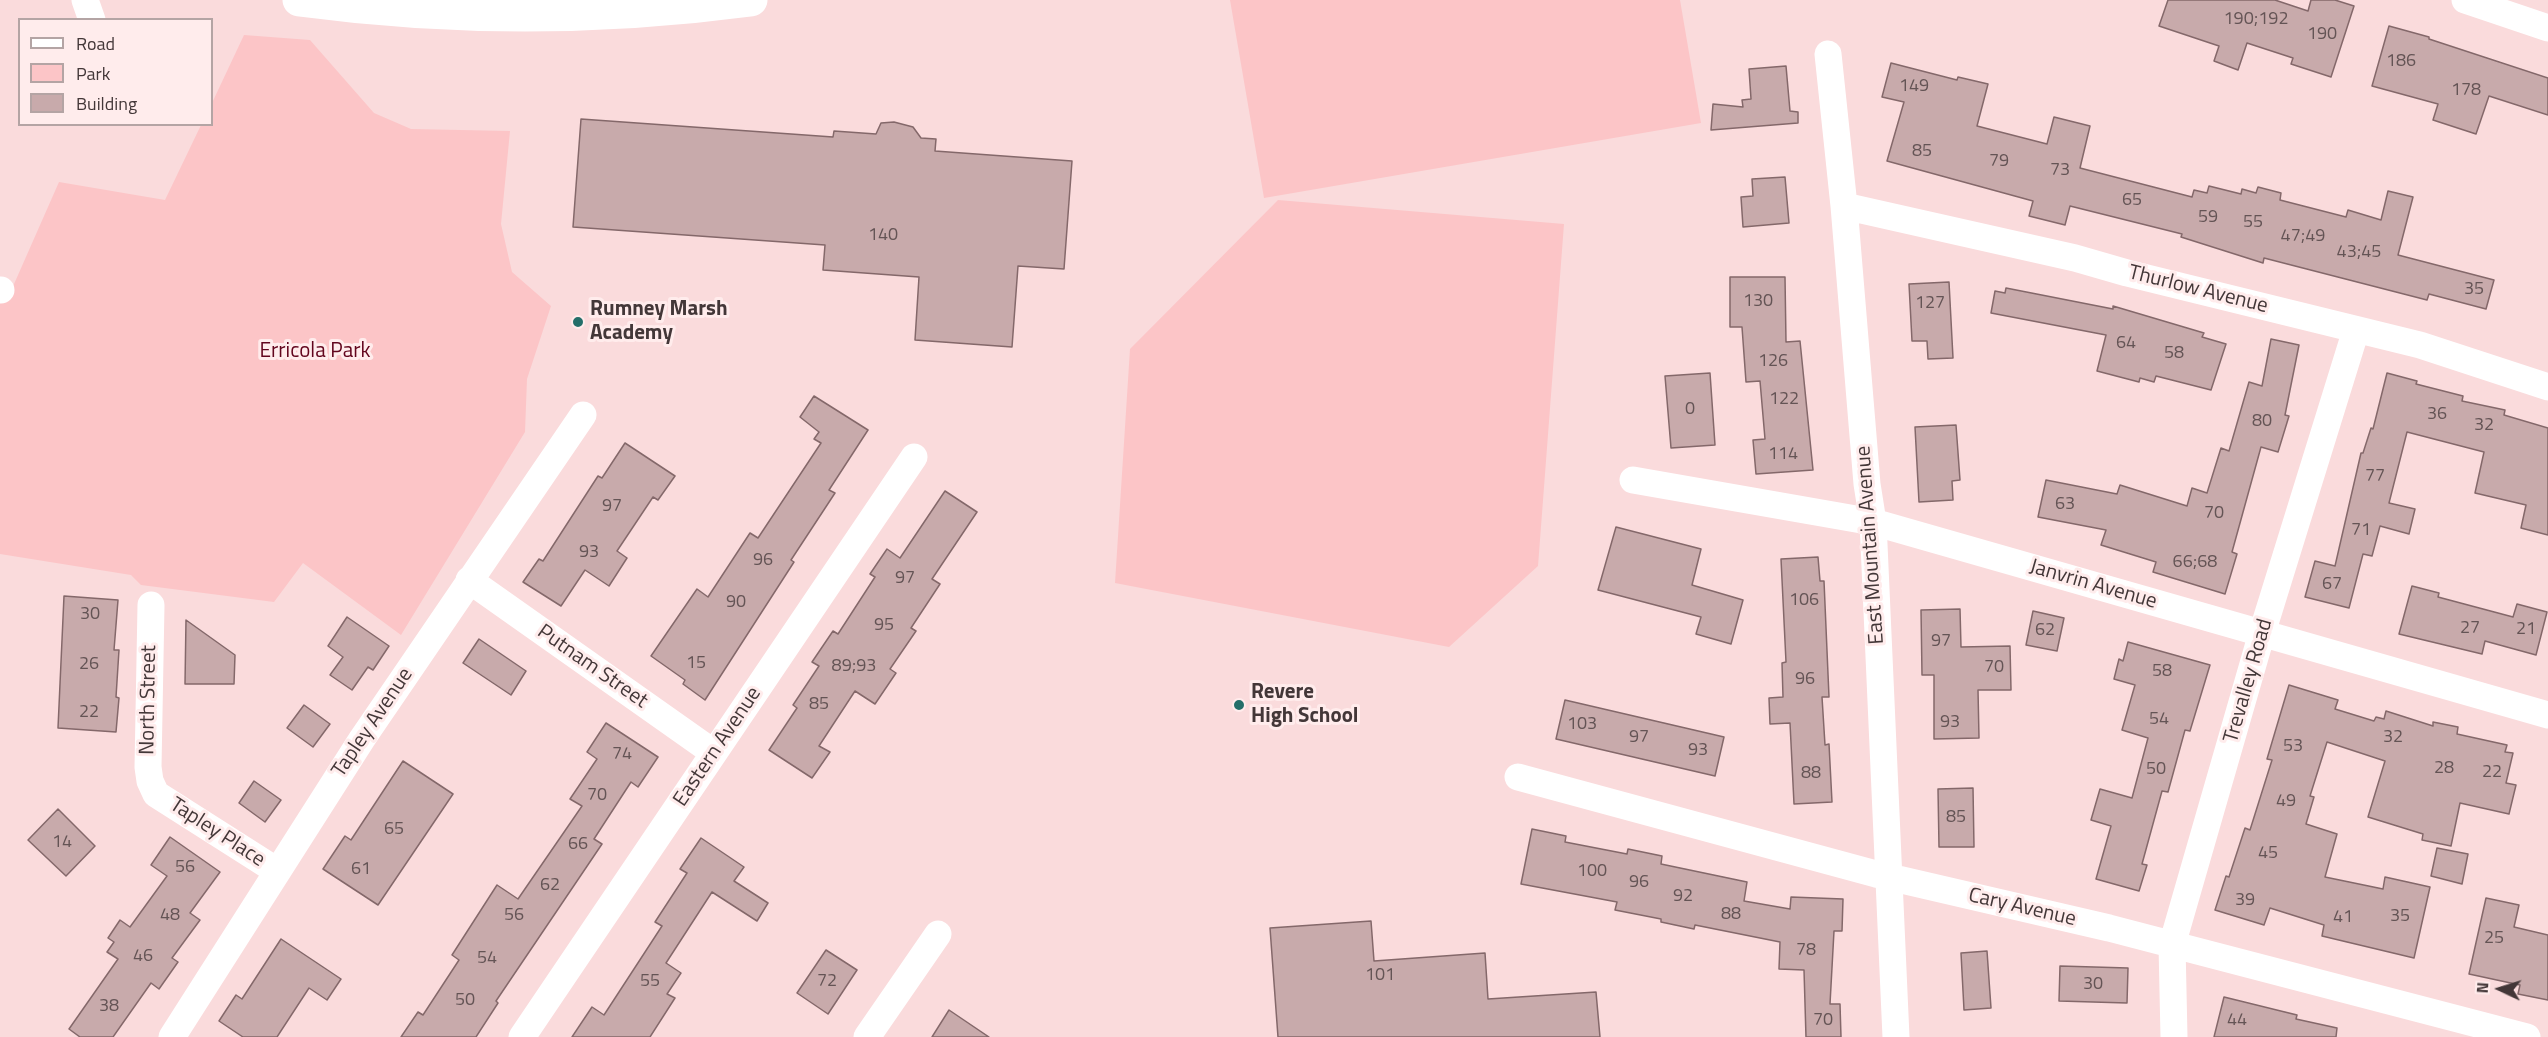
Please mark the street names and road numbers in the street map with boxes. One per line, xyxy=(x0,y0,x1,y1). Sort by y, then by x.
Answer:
street label: Thurlow Avenue xyxy=(2126,260,2270,320)
street label: East Mountain Avenue xyxy=(1851,445,1891,645)
street label: Janvrin Avenue xyxy=(2026,555,2160,615)
street label: Trevalley Road xyxy=(2219,616,2279,746)
street label: Putnam Street xyxy=(532,620,652,714)
street label: North Street xyxy=(135,645,163,755)
street label: Tapley Avenue xyxy=(327,664,419,782)
street label: Eastern Avenue xyxy=(669,682,767,812)
street label: Tapley Place xyxy=(165,793,269,873)
street label: Cary Avenue xyxy=(1966,883,2078,933)

